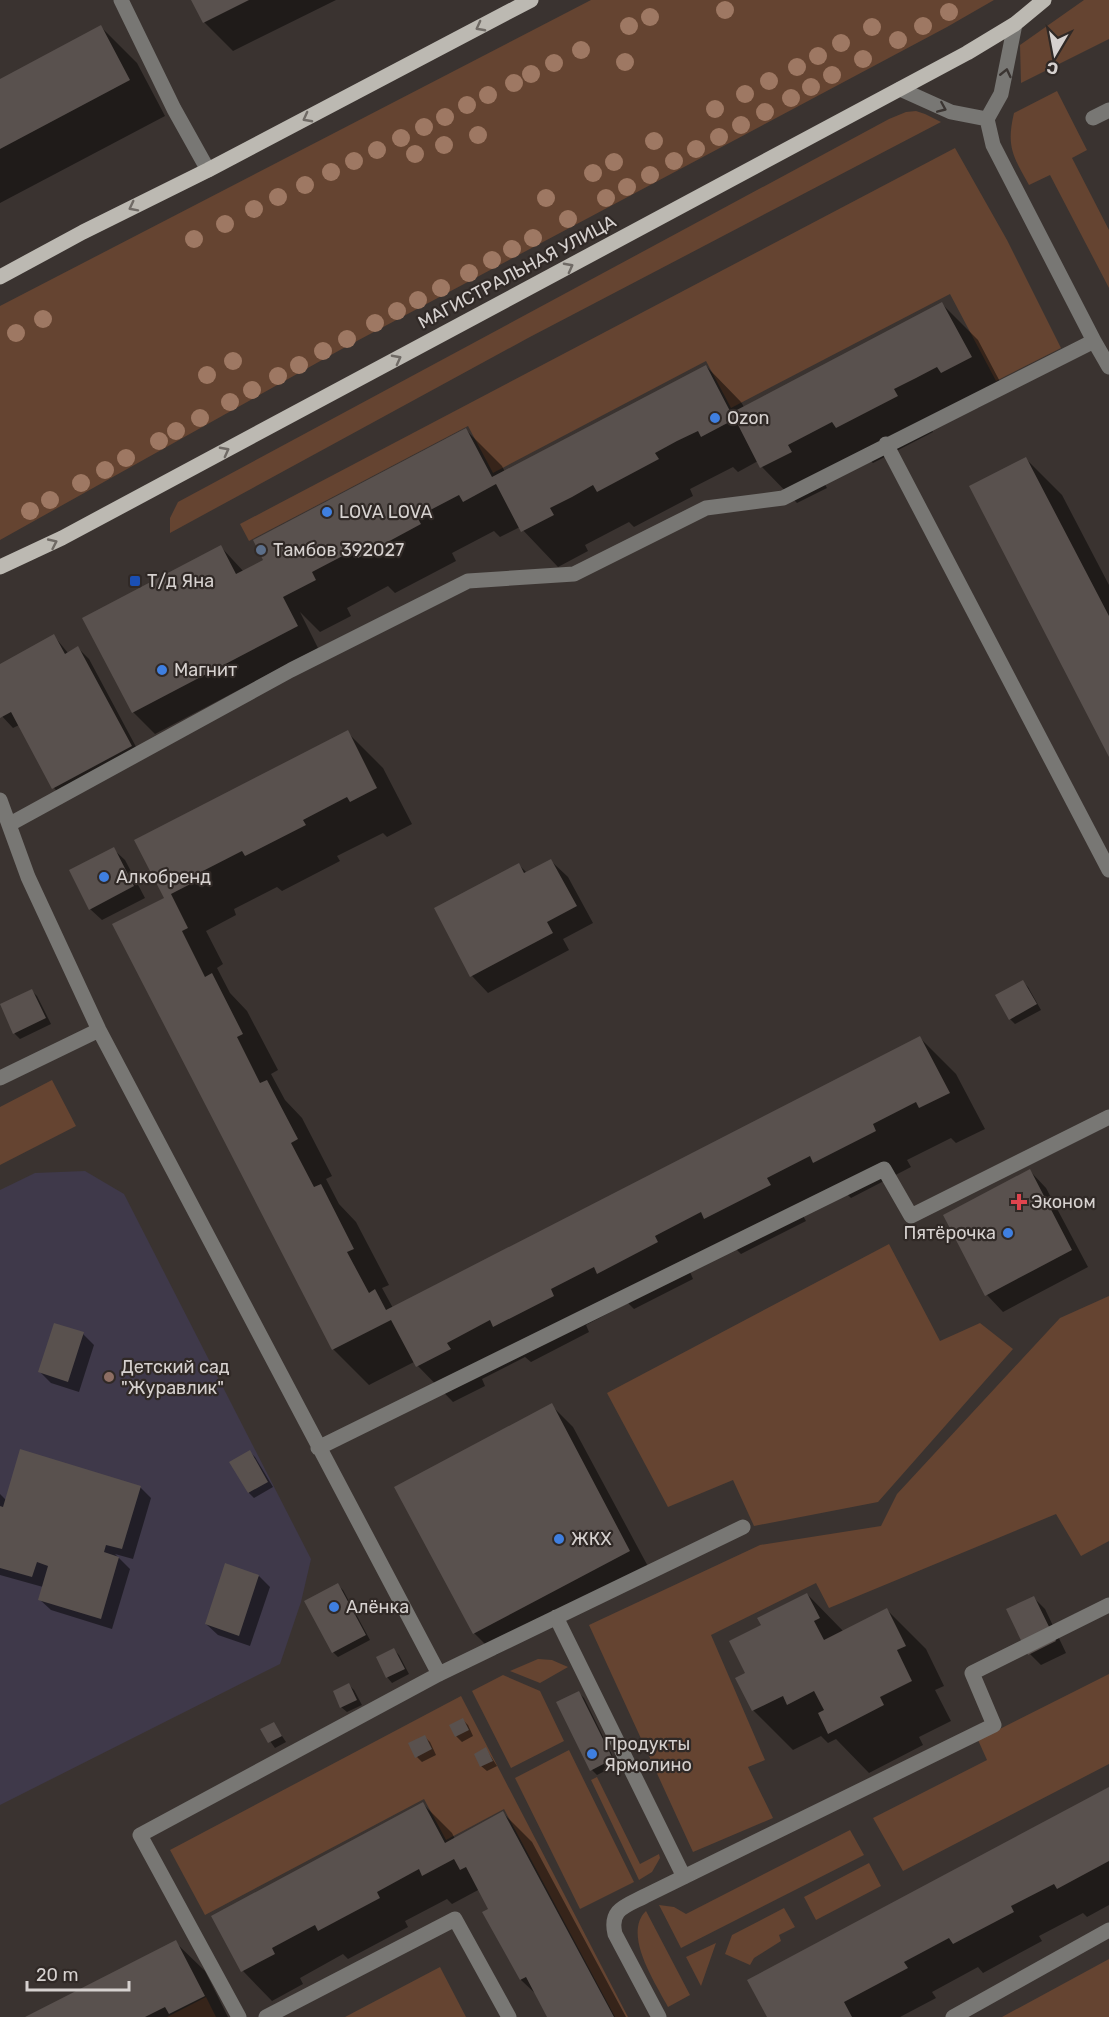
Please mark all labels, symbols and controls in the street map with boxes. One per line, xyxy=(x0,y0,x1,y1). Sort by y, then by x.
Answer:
one-way arrow xyxy=(475,20,486,31)
north arrow xyxy=(1025,24,1085,84)
text: С xyxy=(1045,58,1060,79)
one-way arrow xyxy=(999,68,1012,78)
one-way arrow xyxy=(936,101,947,113)
one-way arrow xyxy=(303,111,313,122)
one-way arrow xyxy=(129,200,140,211)
street label: МАГИСТРАЛЬНАЯ УЛИЦА xyxy=(414,210,620,334)
one-way arrow xyxy=(563,262,574,274)
one-way arrow xyxy=(391,355,401,366)
place label: Ozon xyxy=(727,407,769,429)
marker: Ozon xyxy=(708,411,722,425)
one-way arrow xyxy=(219,447,229,458)
place label: LOVA LOVA xyxy=(339,501,432,523)
marker: LOVA LOVA xyxy=(320,505,334,519)
one-way arrow xyxy=(47,538,58,550)
place label: Тамбов 392027 xyxy=(273,539,404,561)
marker: Тамбов 392027 xyxy=(254,543,268,557)
place label: Т/д Яна xyxy=(147,570,214,592)
marker: Т/д Яна xyxy=(128,574,142,588)
place label: Магнит xyxy=(174,659,237,681)
marker: Магнит xyxy=(155,663,169,677)
place label: Алкобренд xyxy=(116,866,211,888)
marker: Алкобренд xyxy=(97,870,111,884)
place label: Эконом xyxy=(1031,1191,1096,1213)
marker: Эконом xyxy=(1012,1195,1026,1209)
place label: Пятёрочка xyxy=(903,1222,996,1244)
marker: Пятёрочка xyxy=(1001,1226,1015,1240)
place label: Детский сад "Журавлик" xyxy=(121,1356,230,1399)
marker: Детский сад "Журавлик" xyxy=(102,1370,116,1384)
place label: ЖКХ xyxy=(571,1528,612,1550)
marker: ЖКХ xyxy=(552,1532,566,1546)
place label: Алёнка xyxy=(346,1596,409,1618)
marker: Алёнка xyxy=(327,1600,341,1614)
place label: Продукты Ярмолино xyxy=(604,1733,692,1776)
marker: Продукты Ярмолино xyxy=(585,1747,599,1761)
scale bar xyxy=(27,1954,129,1992)
text: 20 m xyxy=(36,1964,78,1986)

